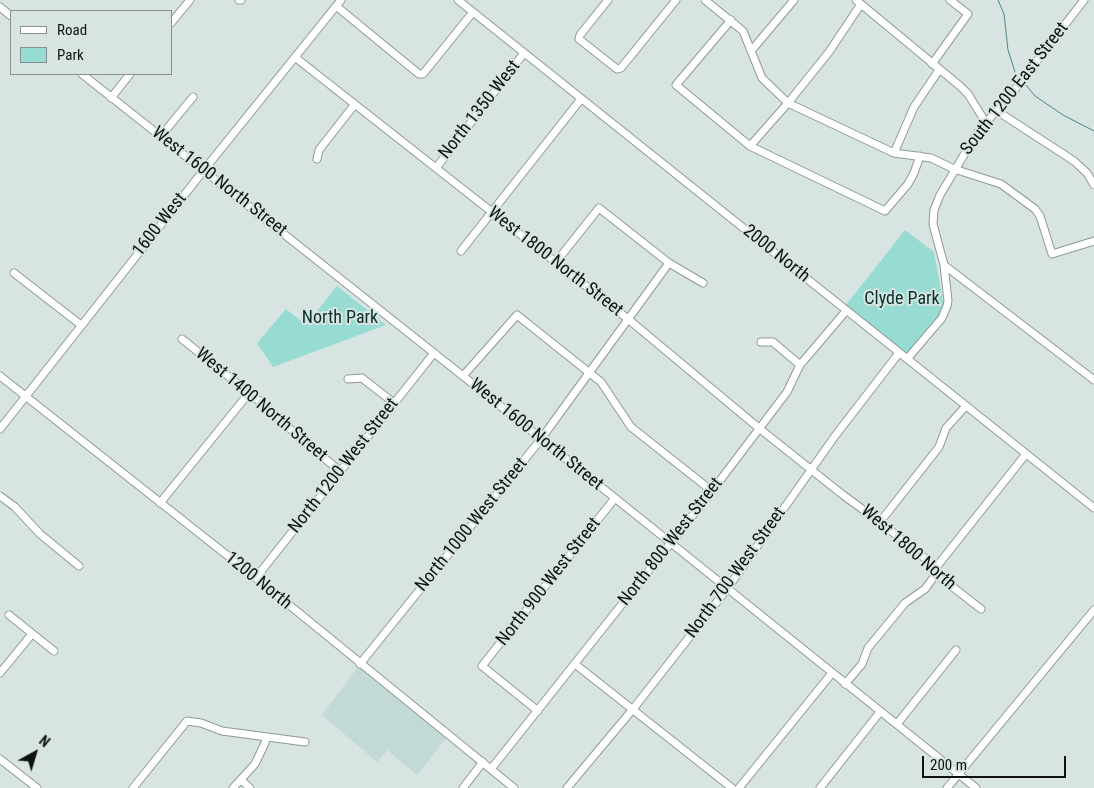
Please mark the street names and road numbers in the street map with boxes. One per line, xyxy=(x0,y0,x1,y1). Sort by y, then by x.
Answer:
street label: South 1200 East Street xyxy=(957,18,1073,160)
street label: North 1350 West xyxy=(435,56,525,164)
street label: West 1600 North Street xyxy=(147,122,291,242)
street label: 1600 West xyxy=(128,189,192,261)
street label: West 1800 North Street xyxy=(483,202,627,322)
street label: 2000 North xyxy=(738,220,814,288)
street label: West 1400 North Street xyxy=(191,343,331,467)
street label: West 1600 North Street xyxy=(465,374,607,496)
street label: North 1200 West Street xyxy=(284,394,404,538)
street label: North 1000 West Street xyxy=(411,454,533,596)
street label: North 800 West Street xyxy=(614,474,728,610)
street label: West 1800 North xyxy=(856,501,960,595)
street label: North 700 West Street xyxy=(681,503,791,643)
street label: North 900 West Street xyxy=(492,514,606,650)
street label: 1200 North xyxy=(220,547,296,615)

